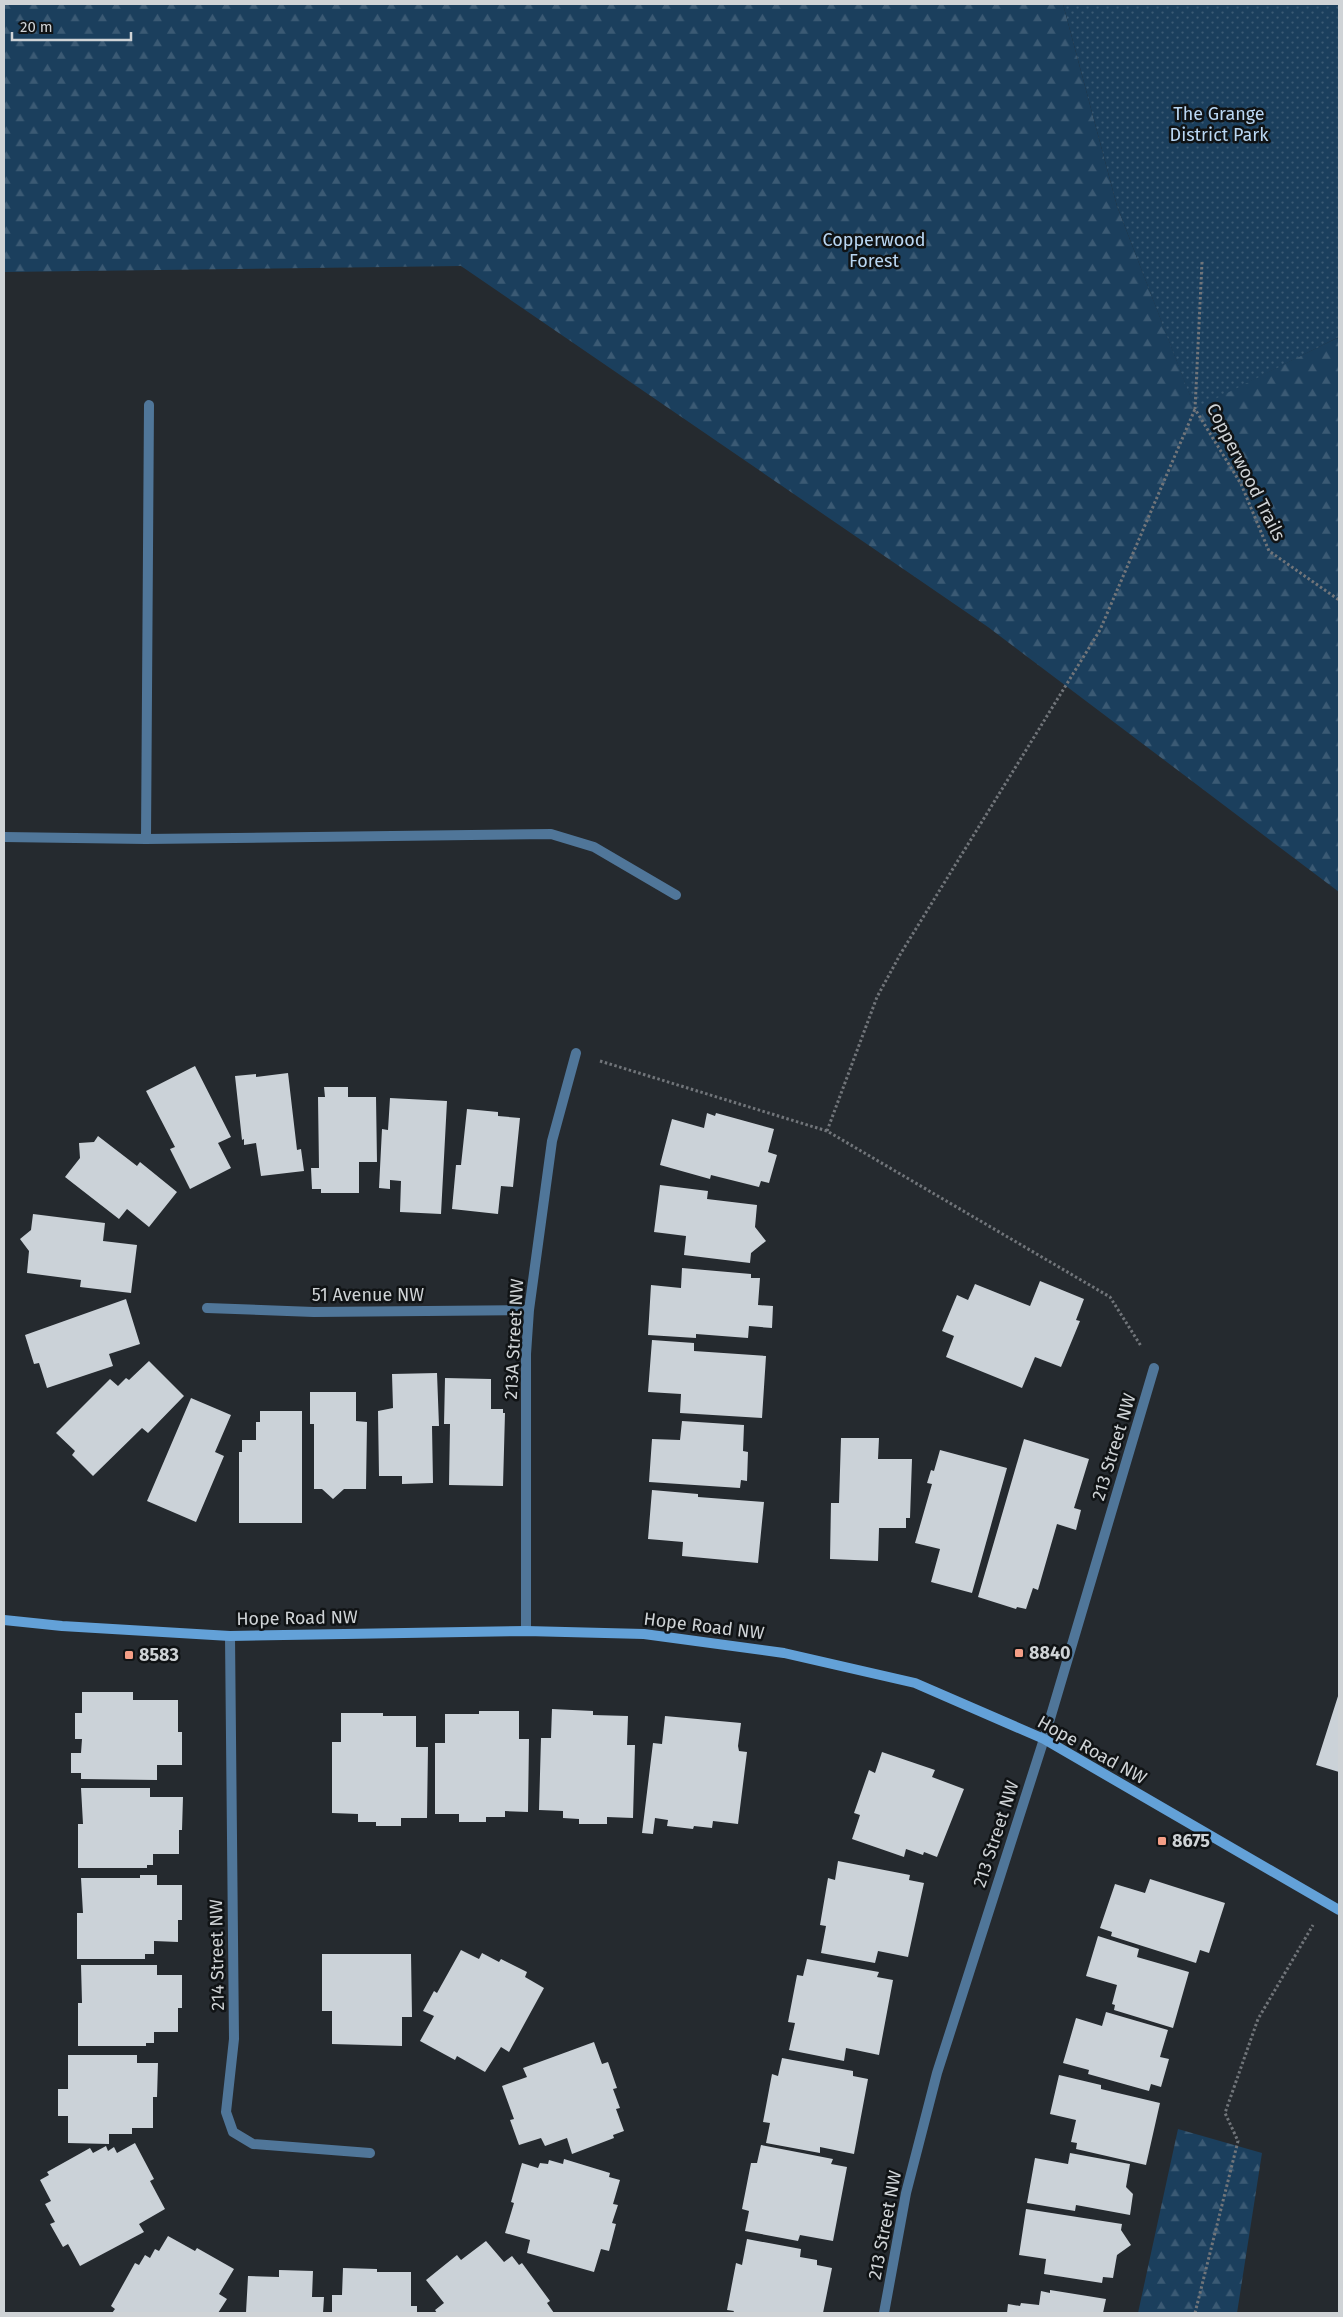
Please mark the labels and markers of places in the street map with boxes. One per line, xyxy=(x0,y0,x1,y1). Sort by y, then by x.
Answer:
place label: 8840 xyxy=(1029,1642,1071,1664)
place label: 8583 xyxy=(139,1644,179,1666)
marker: 8840 xyxy=(1013,1647,1025,1659)
marker: 8583 xyxy=(123,1649,135,1661)
place label: 8675 xyxy=(1172,1830,1210,1852)
marker: 8675 xyxy=(1156,1835,1168,1847)

